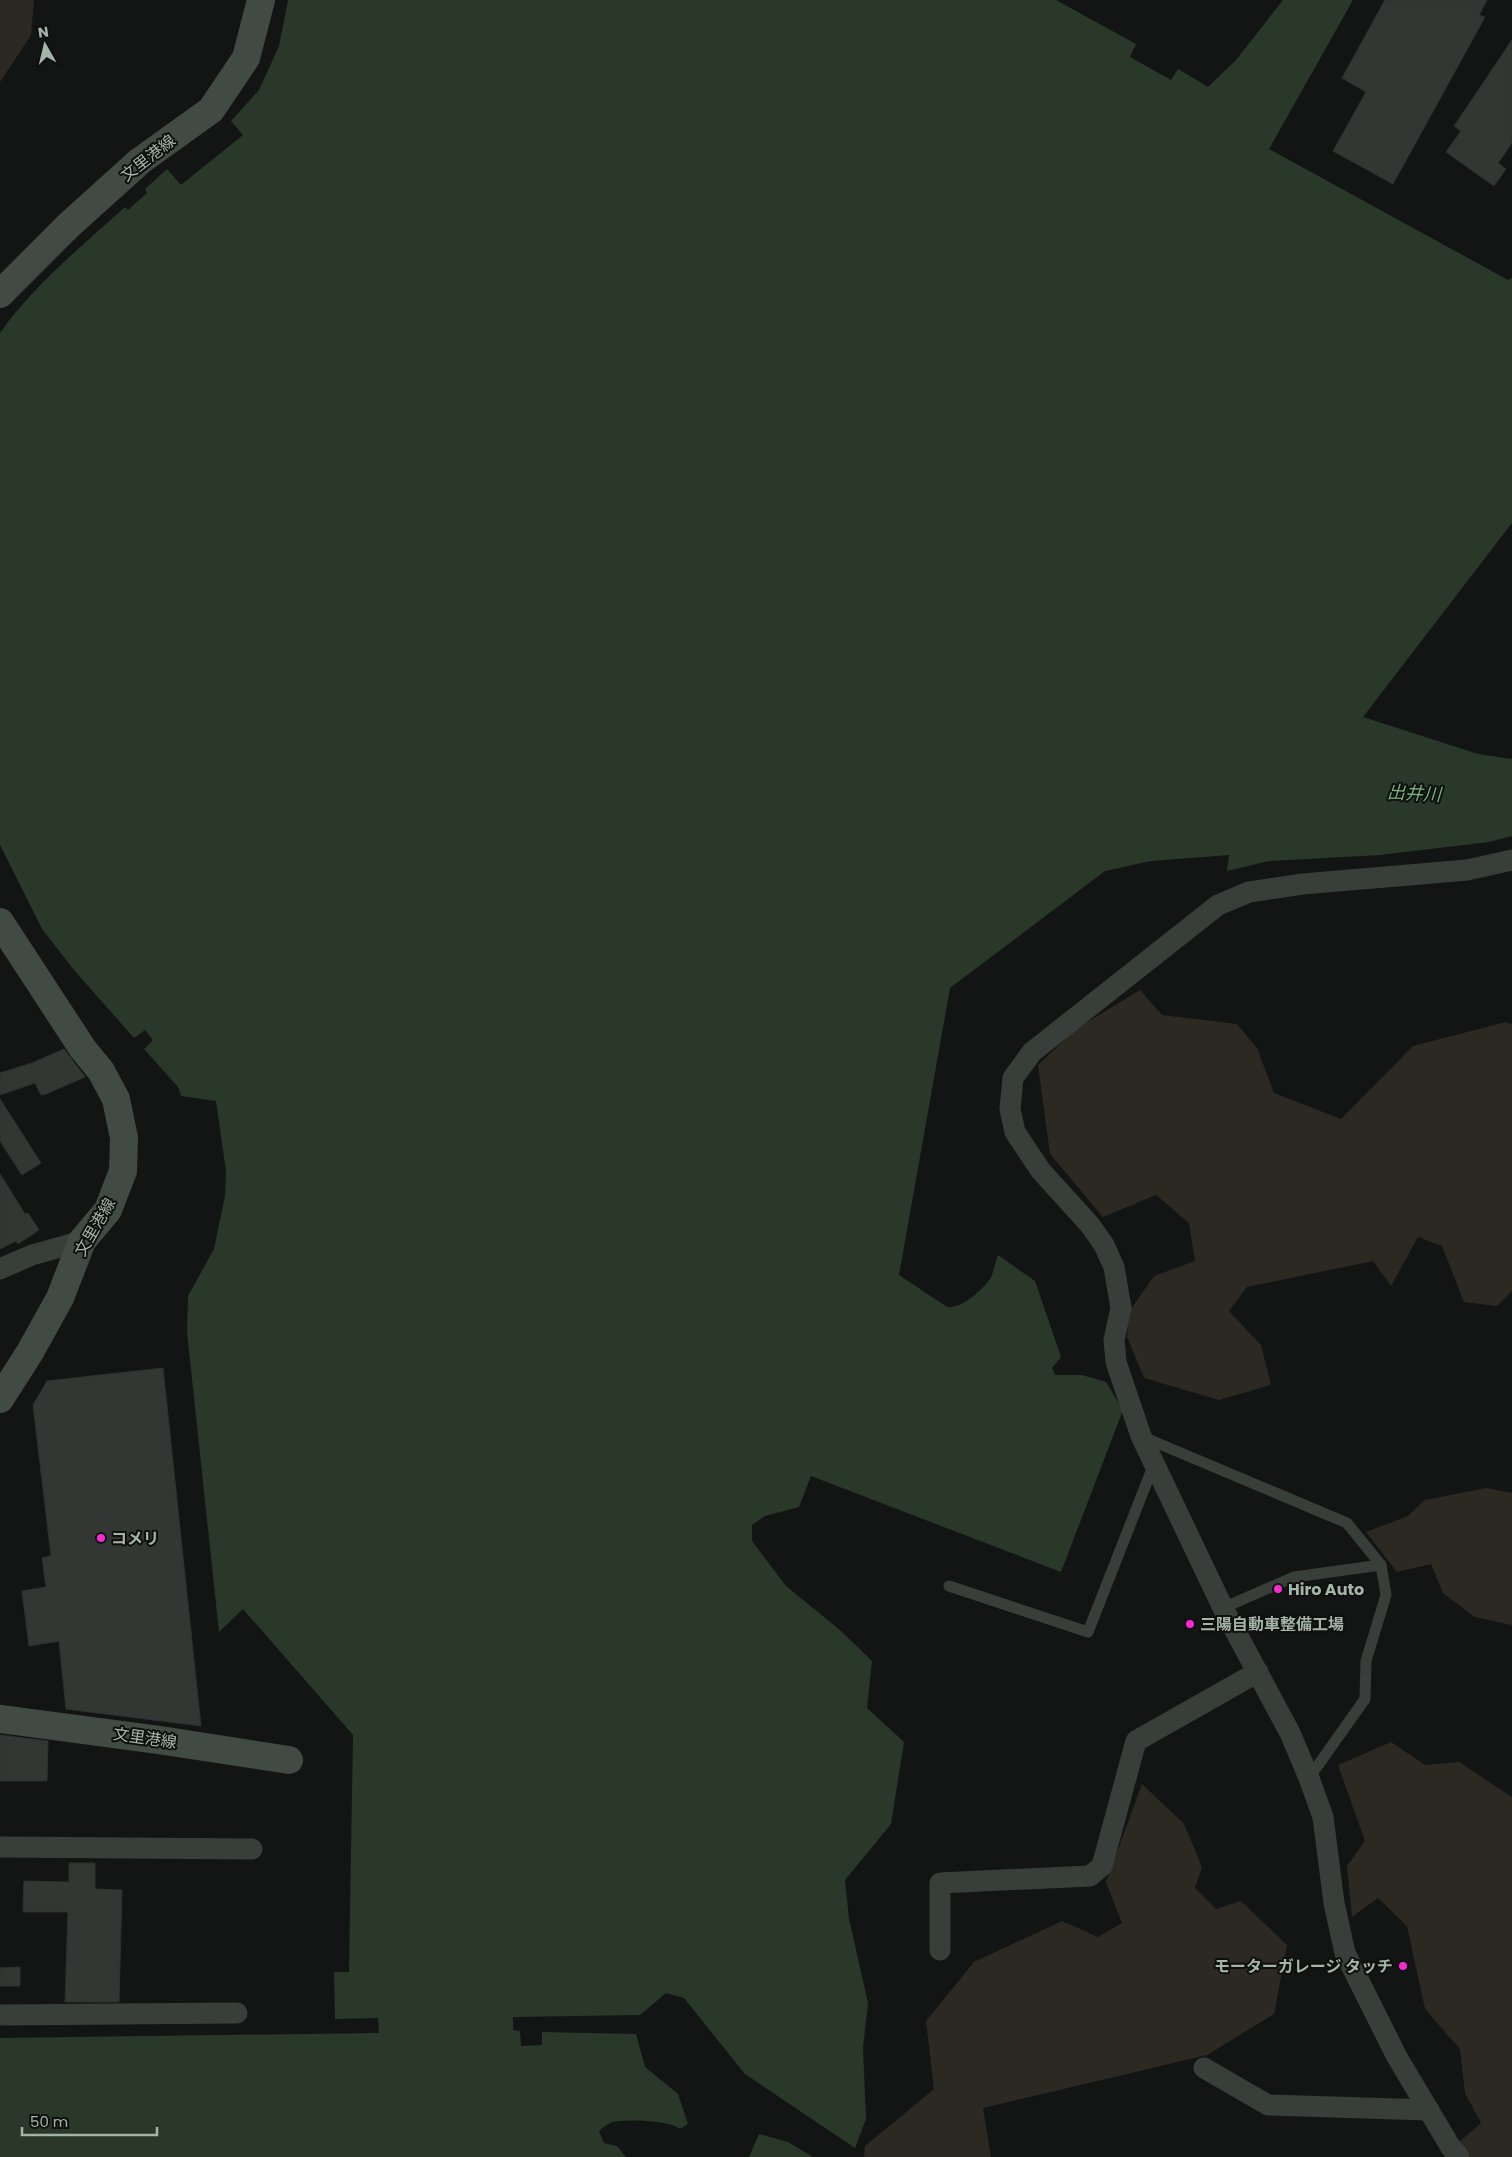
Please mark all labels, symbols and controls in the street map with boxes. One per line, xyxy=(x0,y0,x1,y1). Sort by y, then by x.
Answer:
north arrow xyxy=(20,20,70,70)
text: N xyxy=(37,21,50,43)
street label: 文里港線 xyxy=(116,129,180,187)
water label: 出井川 xyxy=(1386,779,1444,807)
street label: 文里港線 xyxy=(69,1194,121,1260)
place label: コメリ xyxy=(111,1527,159,1550)
marker: コメリ xyxy=(95,1532,107,1544)
place label: Hiro Auto xyxy=(1288,1578,1364,1601)
marker: Hiro Auto xyxy=(1272,1583,1284,1595)
place label: 三陽自動車整備工場 xyxy=(1200,1613,1344,1636)
marker: 三陽自動車整備工場 xyxy=(1184,1618,1196,1630)
street label: 文里港線 xyxy=(112,1722,178,1754)
place label: モーターガレージ タッチ xyxy=(1214,1955,1393,1978)
marker: モーターガレージ タッチ xyxy=(1397,1960,1409,1972)
scale bar xyxy=(22,2104,158,2136)
text: 50 m xyxy=(30,2111,68,2132)

